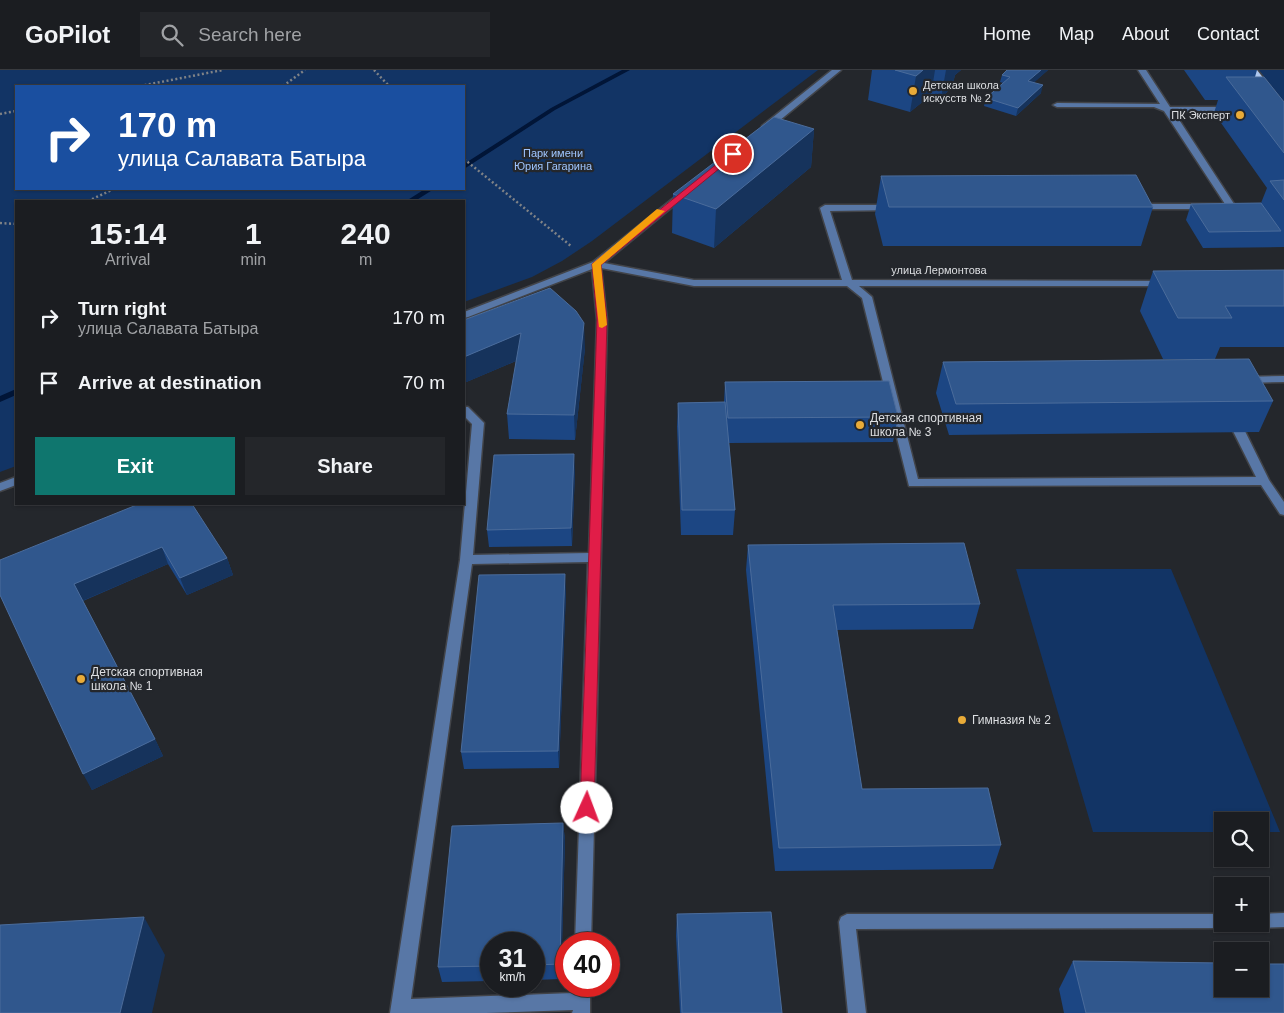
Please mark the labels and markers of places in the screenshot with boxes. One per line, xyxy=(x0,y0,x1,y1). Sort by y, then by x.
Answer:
place label: Детская школа искусств № 2 xyxy=(923,79,1000,104)
marker: Детская школа искусств № 2 xyxy=(907,85,919,97)
place label: ПК Эксперт xyxy=(1171,109,1230,121)
marker: ПК Эксперт xyxy=(1234,109,1246,121)
pin xyxy=(712,133,754,175)
place label: Детская спортивная школа № 3 xyxy=(870,411,982,439)
marker: Детская спортивная школа № 3 xyxy=(854,419,866,431)
place label: Детская спортивная школа № 1 xyxy=(91,665,203,693)
marker: Детская спортивная школа № 1 xyxy=(75,673,87,685)
place label: Гимназия № 2 xyxy=(972,713,1051,727)
marker: Гимназия № 2 xyxy=(956,714,968,726)

